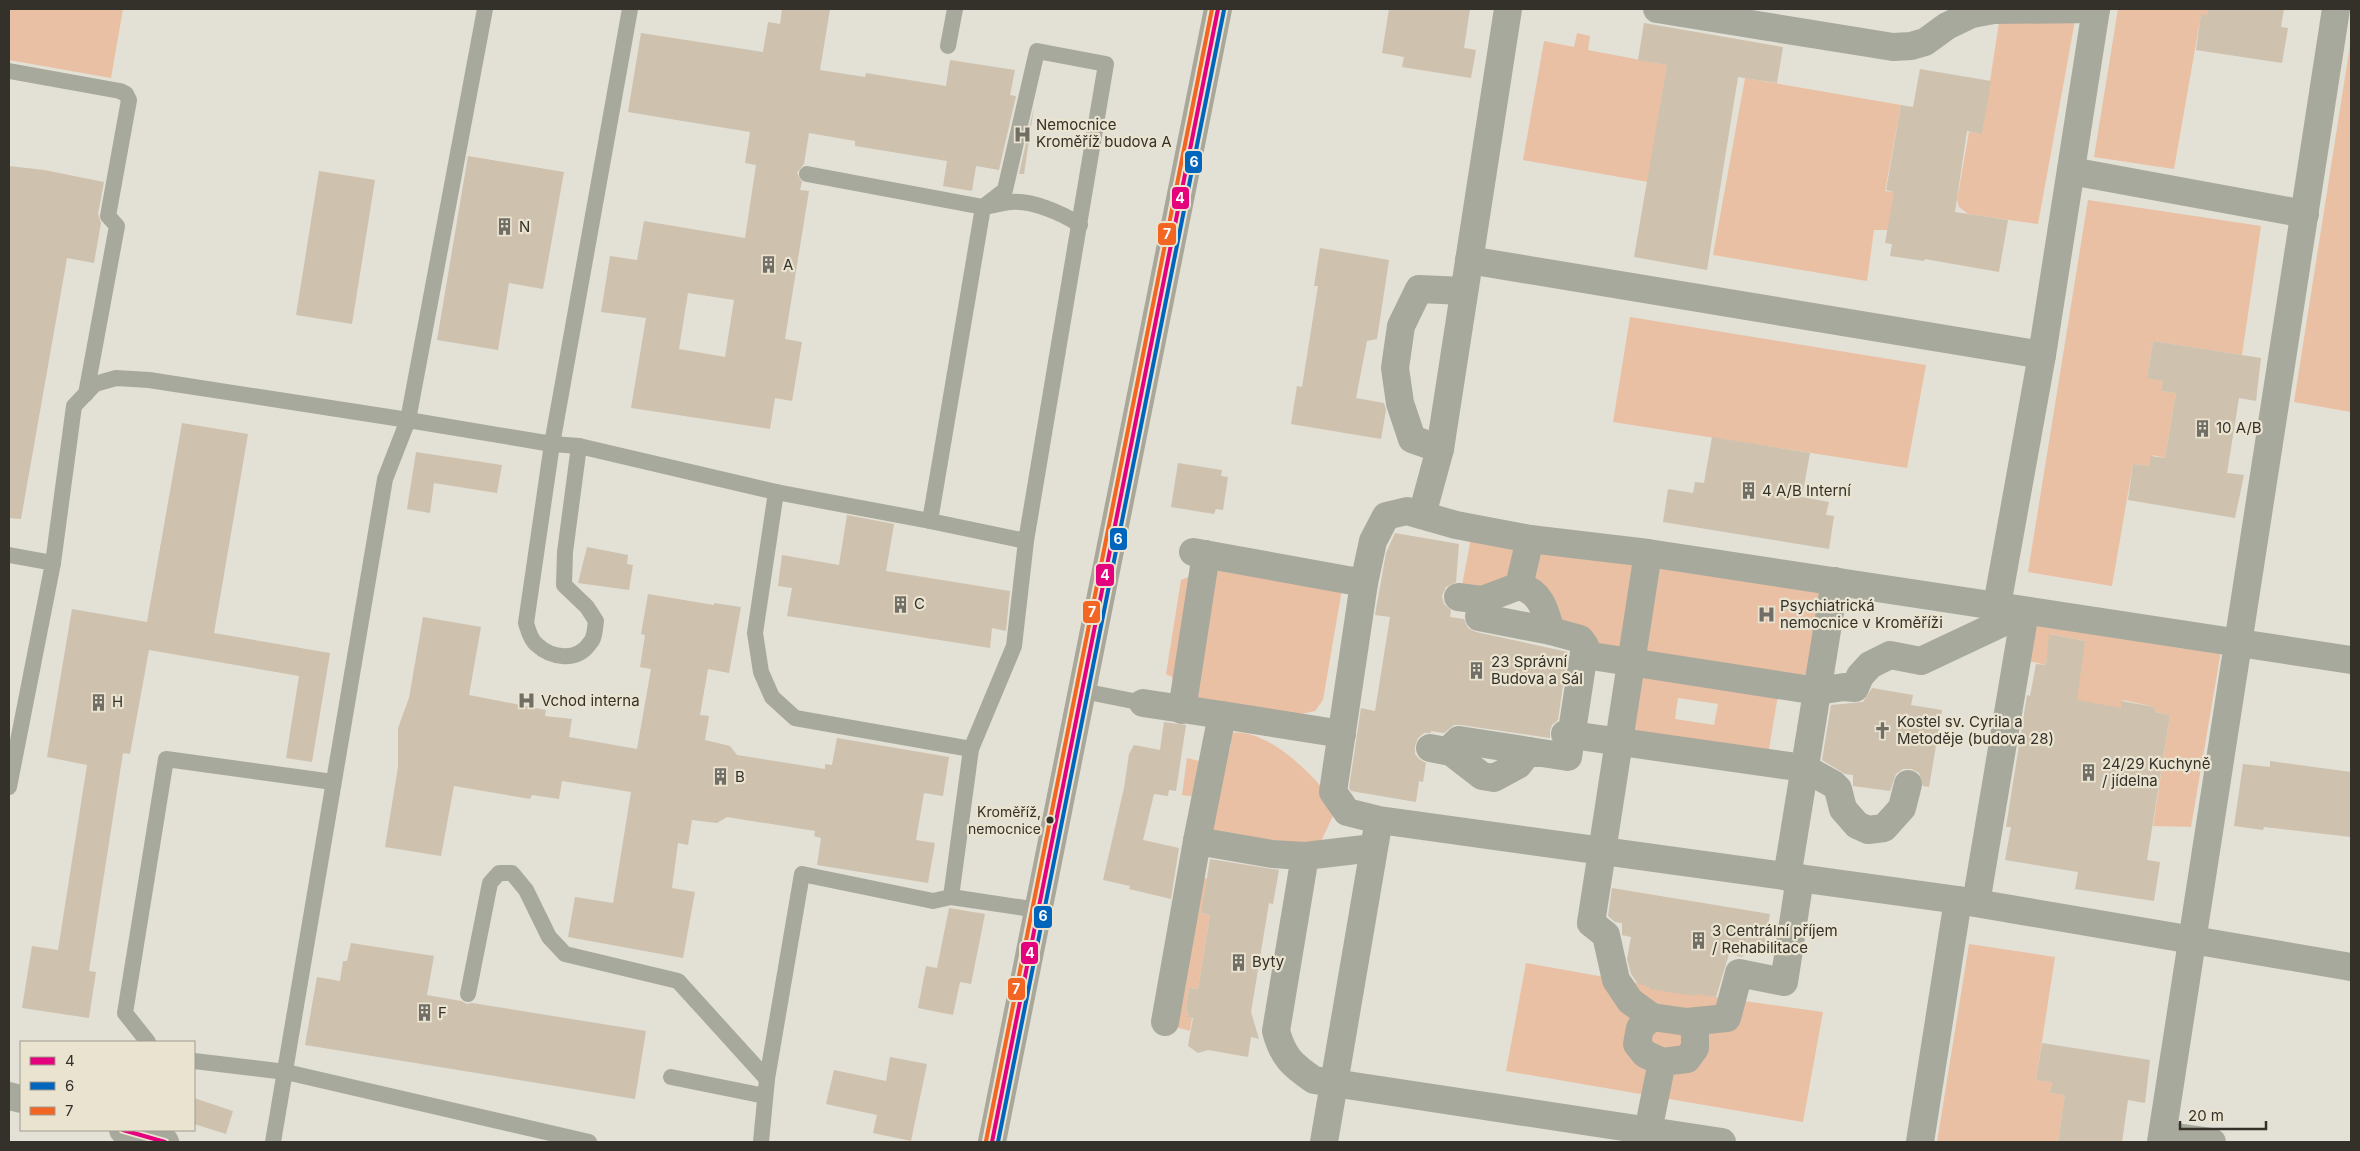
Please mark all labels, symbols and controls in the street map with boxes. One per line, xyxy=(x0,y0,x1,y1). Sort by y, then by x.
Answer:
place label: Nemocnice Kroměříž budova A xyxy=(1036,115,1172,151)
hospital icon: Nemocnice Kroměříž budova A xyxy=(1012,124,1032,144)
line badge: 6 xyxy=(1184,150,1203,174)
text: 6 xyxy=(1189,153,1199,170)
line badge: 4 xyxy=(1171,186,1190,210)
text: 4 xyxy=(1175,189,1185,206)
building icon: N xyxy=(495,217,515,237)
place label: N xyxy=(519,217,530,236)
line badge: 7 xyxy=(1157,222,1177,246)
text: 7 xyxy=(1163,225,1171,242)
building icon: A xyxy=(759,255,779,275)
place label: A xyxy=(783,255,793,274)
building icon: 10 A/B xyxy=(2192,418,2212,438)
place label: 10 A/B xyxy=(2216,418,2262,437)
building icon: 4 A/B Interní xyxy=(1738,481,1758,501)
place label: 4 A/B Interní xyxy=(1762,481,1851,500)
line badge: 6 xyxy=(1109,527,1128,551)
text: 6 xyxy=(1113,530,1123,547)
line badge: 4 xyxy=(1095,563,1115,587)
text: 4 xyxy=(1100,566,1110,583)
building icon: C xyxy=(890,594,910,614)
place label: C xyxy=(914,594,925,613)
place label: Psychiatrická nemocnice v Kroměříži xyxy=(1780,596,1943,632)
line badge: 7 xyxy=(1082,600,1101,624)
text: 7 xyxy=(1088,603,1096,620)
hospital icon: Psychiatrická nemocnice v Kroměříži xyxy=(1756,605,1776,625)
place label: 23 Správní Budova a Sál xyxy=(1491,652,1583,688)
building icon: 23 Správní Budova a Sál xyxy=(1467,661,1487,681)
hospital icon: Vchod interna xyxy=(517,691,537,711)
place label: Vchod interna xyxy=(541,691,640,710)
building icon: H xyxy=(88,692,108,712)
place label: H xyxy=(112,692,123,711)
place label: Kostel sv. Cyrila a Metoděje (budova 28) xyxy=(1897,712,2054,748)
church icon: Kostel sv. Cyrila a Metoděje (budova 28) xyxy=(1873,721,1893,741)
place label: 24/29 Kuchyně / jídelna xyxy=(2102,754,2210,790)
building icon: 24/29 Kuchyně / jídelna xyxy=(2078,763,2098,783)
building icon: B xyxy=(711,767,731,787)
place label: B xyxy=(735,767,745,786)
place label: Kroměříž, nemocnice xyxy=(968,803,1041,837)
marker: Kroměříž, nemocnice xyxy=(1045,815,1055,825)
line badge: 6 xyxy=(1033,905,1053,929)
text: 6 xyxy=(1038,907,1048,924)
place label: 3 Centrální příjem / Rehabilitace xyxy=(1712,921,1838,957)
building icon: 3 Centrální příjem / Rehabilitace xyxy=(1688,930,1708,950)
line badge: 4 xyxy=(1020,941,1039,965)
text: 4 xyxy=(1025,944,1035,961)
building icon: Byty xyxy=(1228,952,1248,972)
place label: Byty xyxy=(1252,952,1285,971)
line badge: 7 xyxy=(1007,977,1026,1001)
text: 7 xyxy=(1012,980,1020,997)
building icon: F xyxy=(414,1003,434,1023)
place label: F xyxy=(438,1003,447,1022)
legend xyxy=(20,1041,195,1131)
text: 4 xyxy=(65,1051,75,1070)
text: 6 xyxy=(65,1076,74,1095)
scale bar xyxy=(2180,1098,2266,1130)
text: 7 xyxy=(65,1101,74,1120)
text: 20 m xyxy=(2188,1106,2224,1125)

